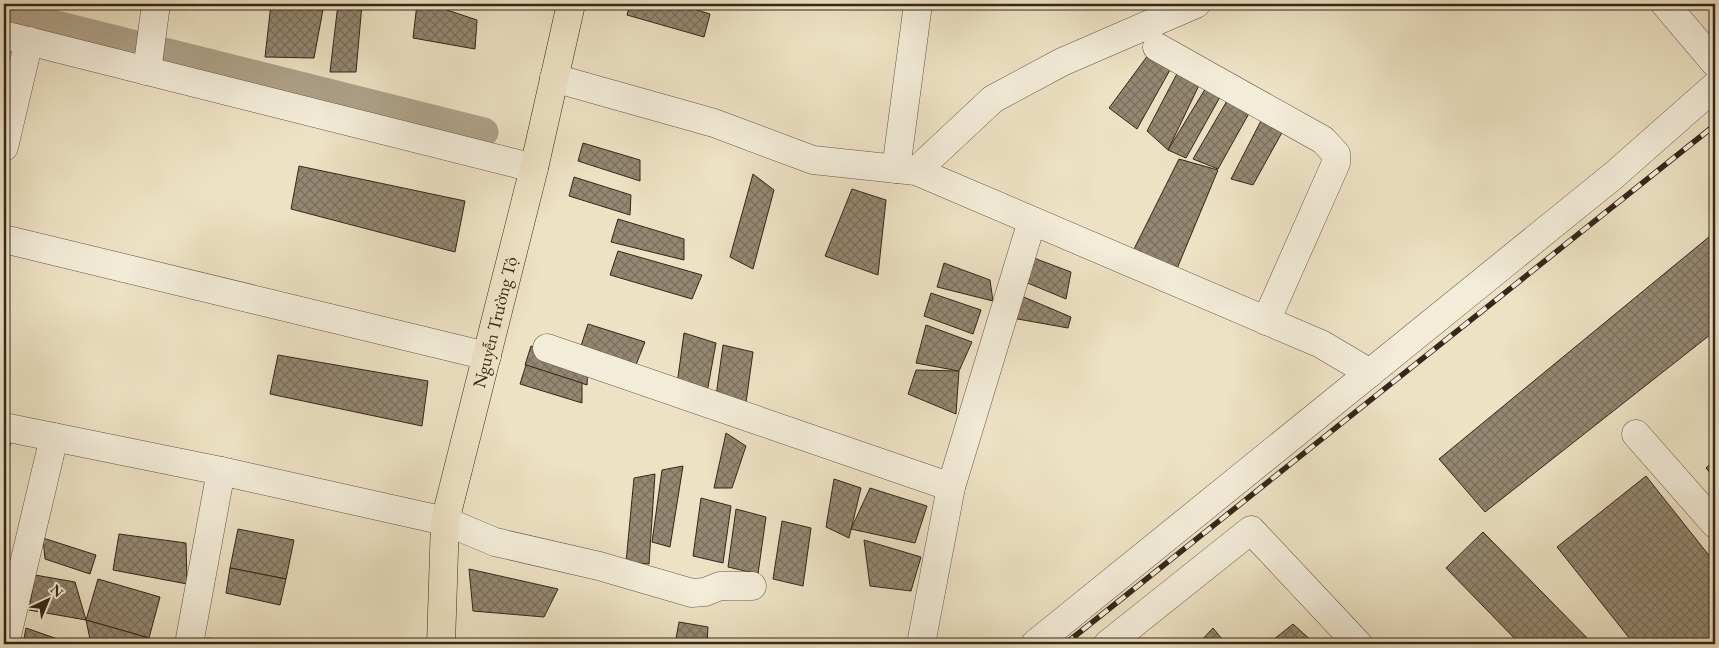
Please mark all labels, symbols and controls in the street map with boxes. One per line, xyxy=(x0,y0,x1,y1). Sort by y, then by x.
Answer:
street label: Nguyễn Trường Tộ xyxy=(467,254,522,390)
north arrow xyxy=(22,576,72,626)
text: N xyxy=(47,580,68,602)

